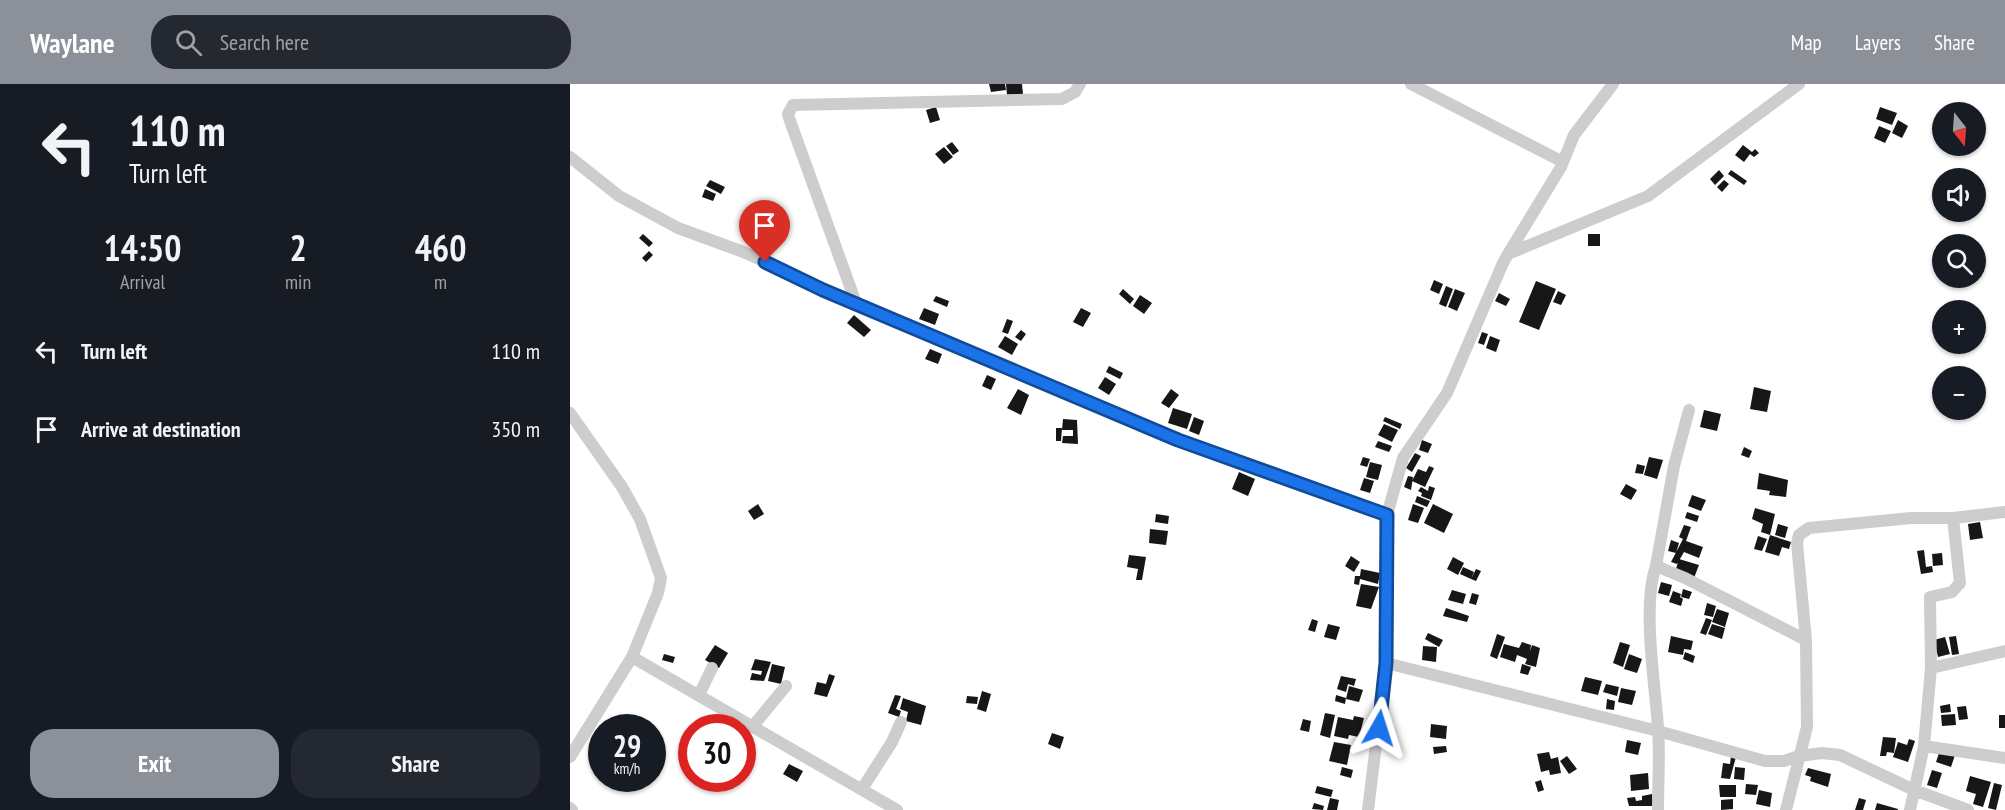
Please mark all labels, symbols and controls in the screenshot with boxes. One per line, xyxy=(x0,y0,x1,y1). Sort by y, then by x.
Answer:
search box xyxy=(151,15,571,69)
text: Waylane xyxy=(30,24,115,61)
icon: search xyxy=(172,26,205,59)
text: Search here xyxy=(220,28,309,56)
text: Map xyxy=(1791,29,1822,56)
text: Layers xyxy=(1855,29,1901,56)
text: Share xyxy=(1934,29,1975,56)
north arrow xyxy=(1932,102,1986,156)
map controls xyxy=(1932,102,1986,420)
text: 110 m xyxy=(129,103,226,158)
icon: left xyxy=(30,108,108,186)
text: Turn left xyxy=(129,156,207,190)
button: sound xyxy=(1932,168,1986,222)
pin xyxy=(739,200,790,262)
icon: arrive xyxy=(748,209,781,242)
text: 14:50 xyxy=(104,224,181,271)
text: 2 xyxy=(289,224,307,271)
text: 460 xyxy=(415,224,466,271)
button: search xyxy=(1932,234,1986,288)
text: Arrival xyxy=(120,269,165,295)
text: min xyxy=(285,269,311,295)
text: m xyxy=(434,269,447,295)
button: + xyxy=(1932,300,1986,354)
icon: left xyxy=(30,335,63,368)
text: Turn left xyxy=(81,337,147,365)
text: 110 m xyxy=(491,337,540,365)
button: − xyxy=(1932,366,1986,420)
icon: arrive xyxy=(30,413,63,446)
text: Arrive at destination xyxy=(81,415,241,443)
text: 350 m xyxy=(491,415,540,443)
position arrow xyxy=(1347,696,1411,760)
speed limit sign: 30 xyxy=(678,714,756,792)
text: 29 xyxy=(613,726,641,765)
button: Exit xyxy=(30,729,279,798)
button: Share xyxy=(291,729,540,798)
text: km/h xyxy=(614,759,640,778)

